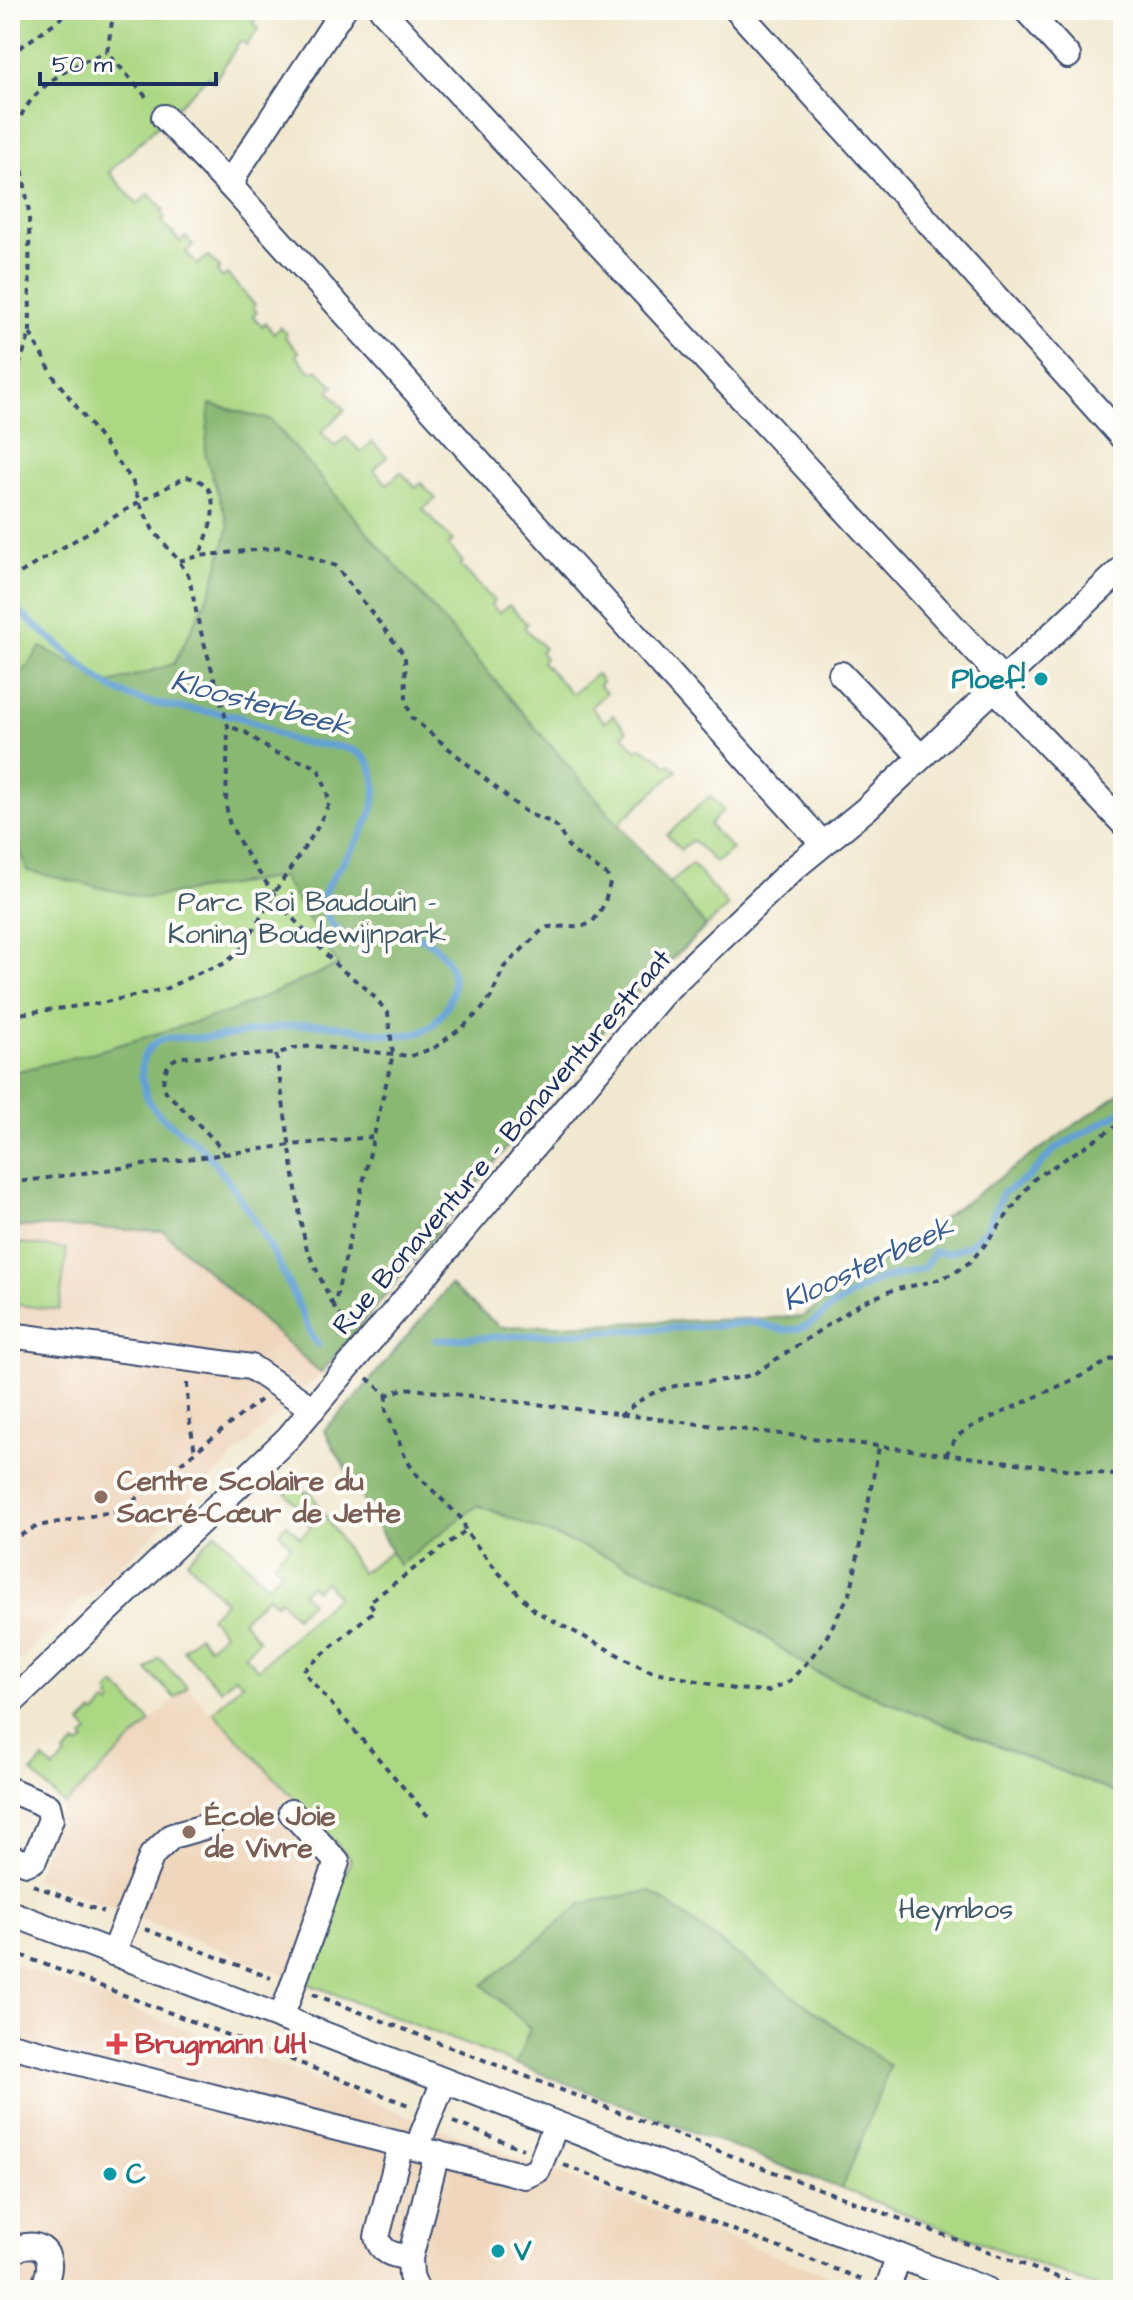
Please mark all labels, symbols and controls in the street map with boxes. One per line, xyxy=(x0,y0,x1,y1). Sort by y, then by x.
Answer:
scale bar xyxy=(40,36,216,86)
text: 50 m xyxy=(52,48,113,82)
water label: Kloosterbeek xyxy=(167,660,356,748)
place label: Ploef! xyxy=(951,660,1025,699)
marker: Ploef! xyxy=(1032,670,1050,688)
park label: Parc Roi Baudouin - Koning Boudewijnpark xyxy=(168,883,446,955)
street label: Rue Bonaventure - Bonaventurestraat xyxy=(323,940,681,1343)
water label: Kloosterbeek xyxy=(776,1206,961,1322)
place label: Centre Scolaire du Sacré-Cœur de Jette xyxy=(116,1462,401,1533)
marker: Centre Scolaire du Sacré-Cœur de Jette xyxy=(92,1488,110,1506)
place label: École Joie de Vivre xyxy=(204,1797,336,1868)
marker: École Joie de Vivre xyxy=(180,1823,198,1841)
park label: Heymbos xyxy=(899,1890,1013,1931)
place label: Brugmann UH xyxy=(135,2025,307,2066)
marker: Brugmann UH xyxy=(106,2033,128,2055)
place label: C xyxy=(126,2155,146,2194)
marker: C xyxy=(101,2165,119,2183)
place label: V xyxy=(513,2232,532,2271)
marker: V xyxy=(489,2242,507,2260)

